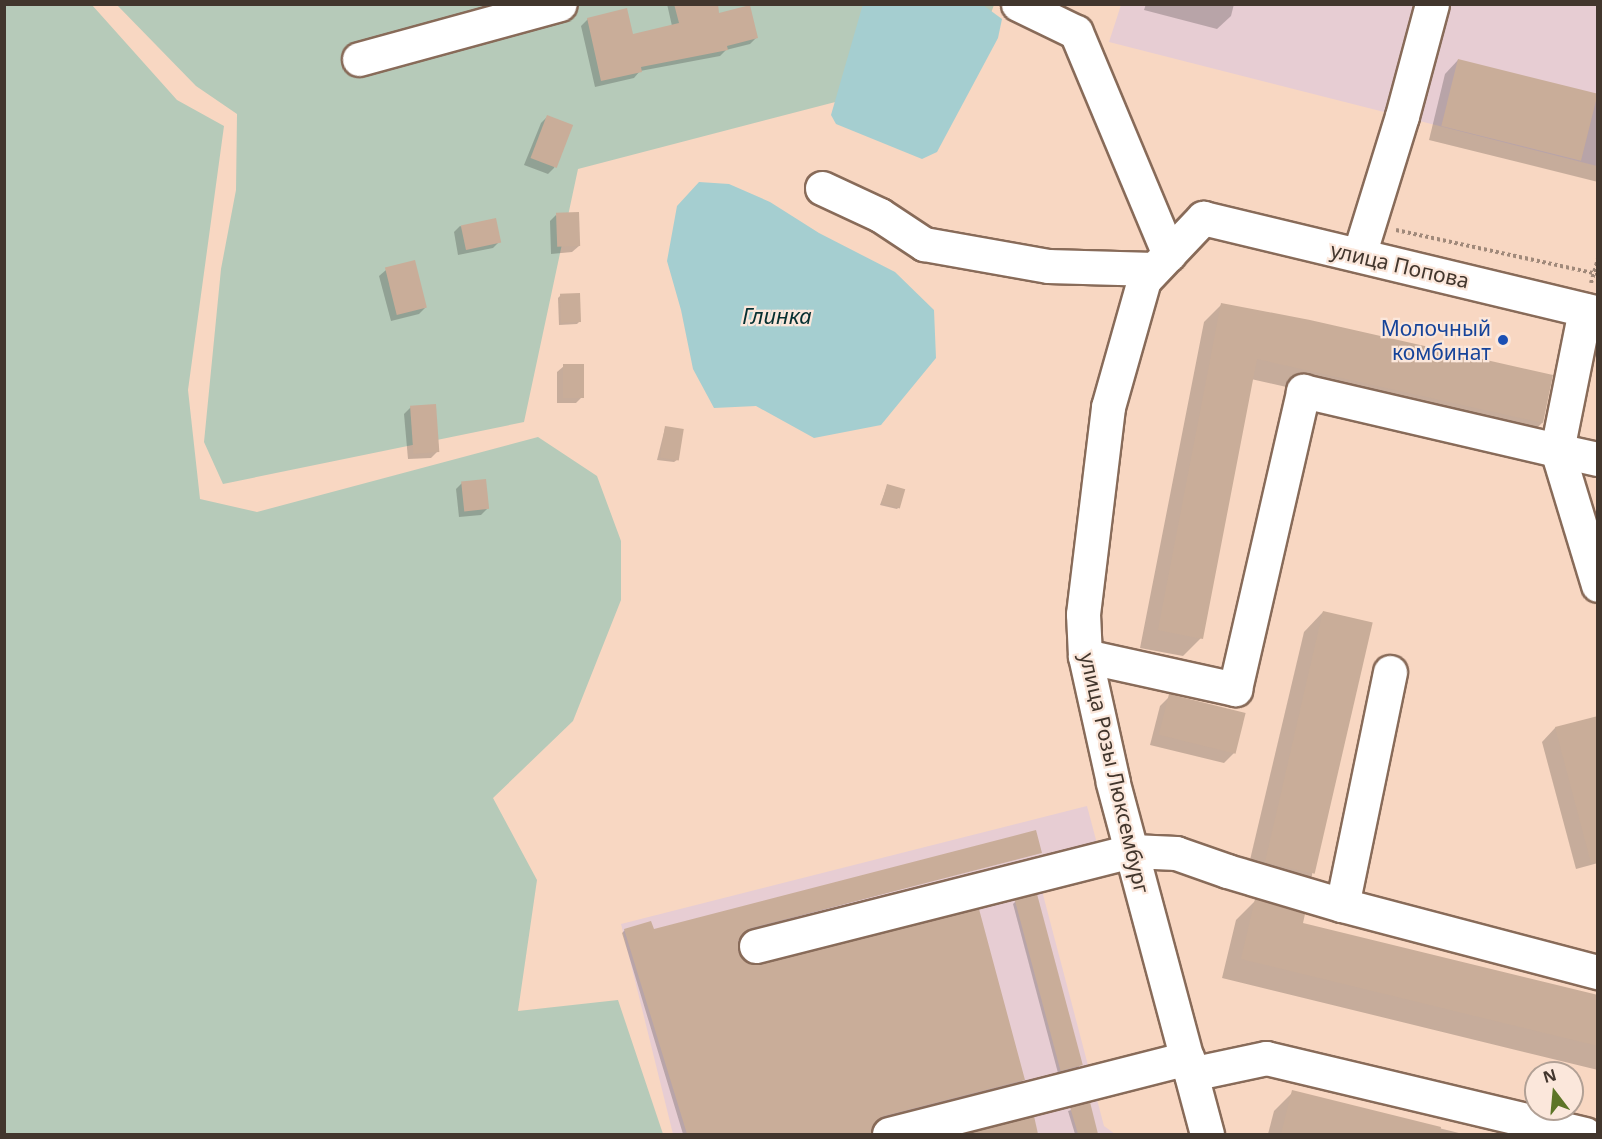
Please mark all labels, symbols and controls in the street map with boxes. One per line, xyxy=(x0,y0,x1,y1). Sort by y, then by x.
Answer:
street label: улица Попова xyxy=(1328,237,1472,293)
water label: Глинка xyxy=(742,303,812,329)
place label: Молочный комбинат xyxy=(1381,315,1491,365)
marker: Молочный комбинат xyxy=(1496,333,1510,347)
street label: улица Розы Люксембург xyxy=(1075,650,1155,896)
north arrow xyxy=(1524,1061,1584,1121)
text: N xyxy=(1540,1063,1559,1088)

